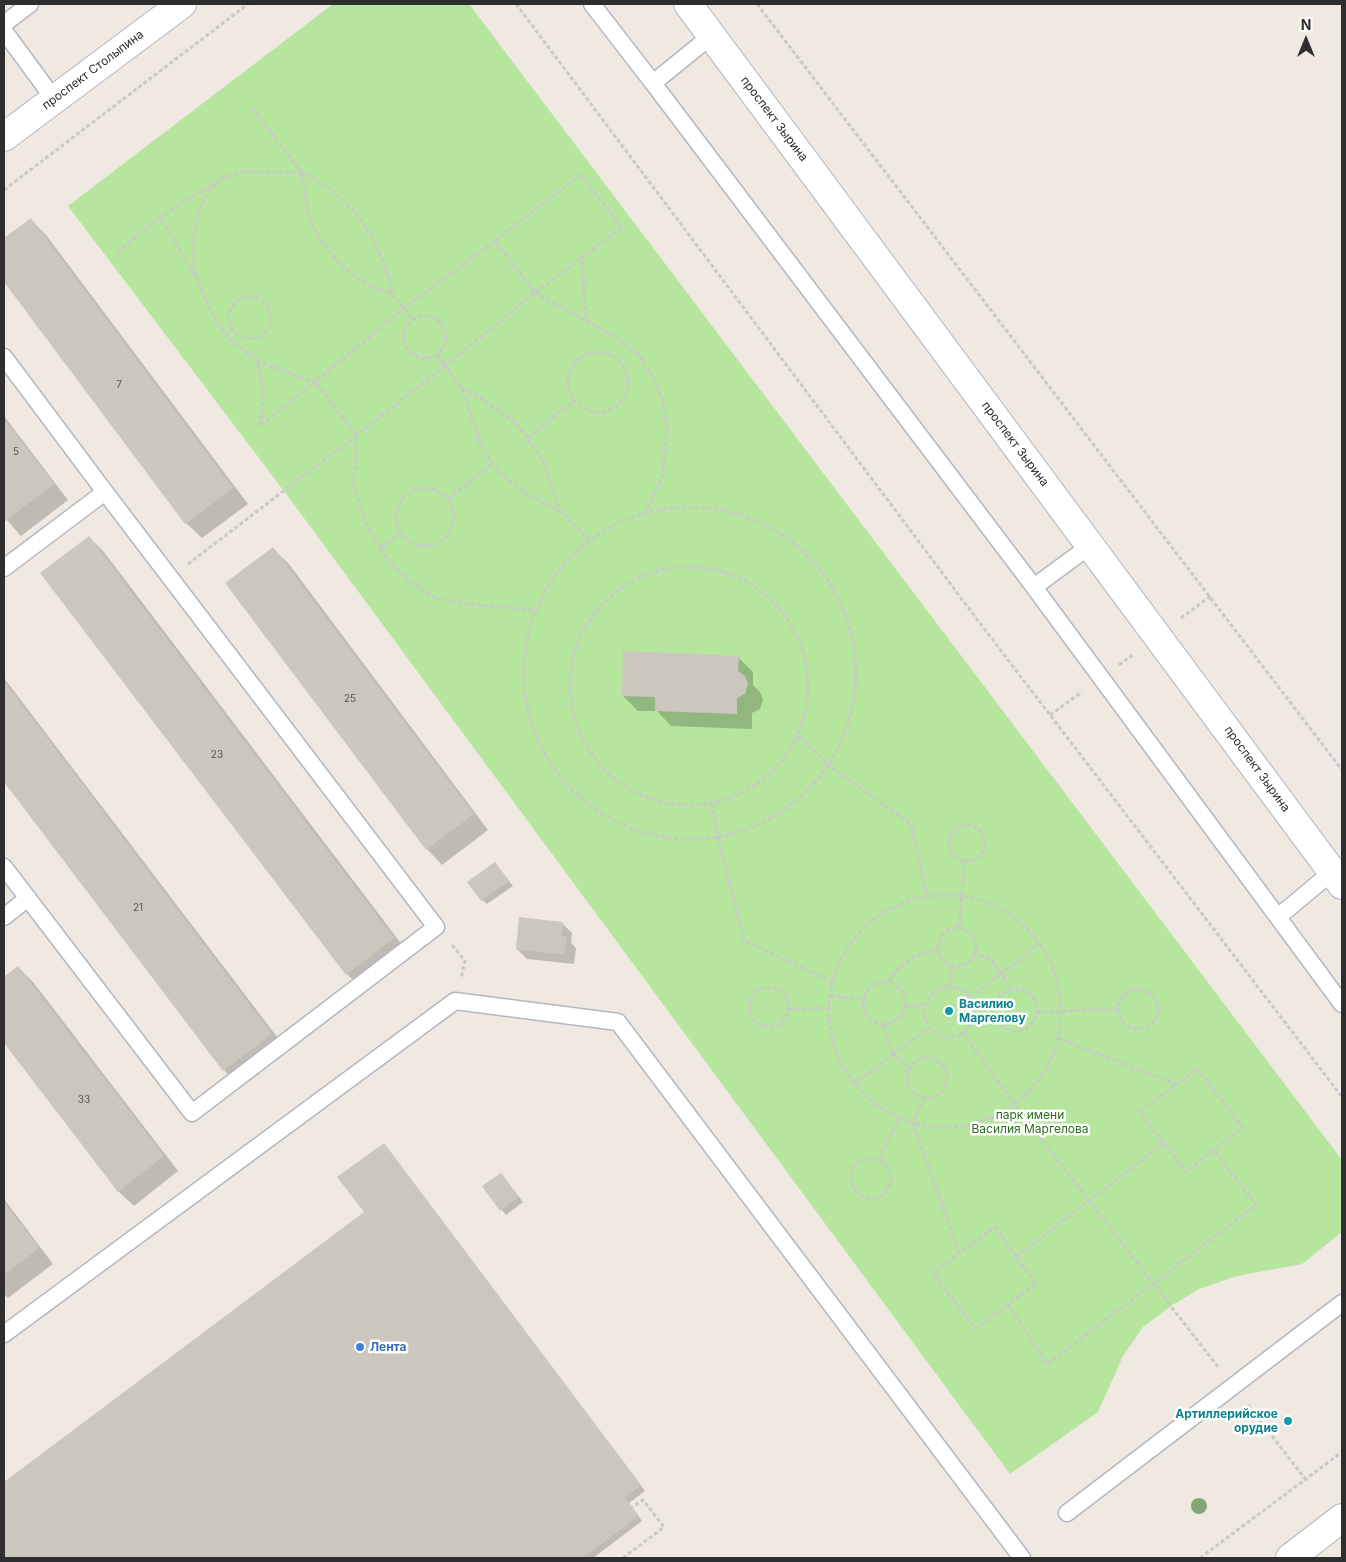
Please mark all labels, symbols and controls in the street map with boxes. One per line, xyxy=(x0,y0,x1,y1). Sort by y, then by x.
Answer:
north arrow xyxy=(1281,15,1331,65)
text: N xyxy=(1301,16,1311,33)
street label: проспект Столыпина xyxy=(40,27,146,113)
street label: проспект Зырина xyxy=(737,74,811,164)
house number: 7 xyxy=(116,379,122,391)
street label: проспект Зырина xyxy=(978,399,1052,489)
house number: 5 xyxy=(13,446,19,458)
house number: 25 xyxy=(344,693,356,705)
street label: проспект Зырина xyxy=(1221,723,1293,815)
house number: 23 xyxy=(211,749,223,761)
house number: 21 xyxy=(133,902,143,914)
place label: Василию Маргелову xyxy=(959,997,1026,1025)
marker: Василию Маргелову xyxy=(943,1005,955,1017)
house number: 33 xyxy=(78,1094,90,1106)
park label: парк имени Василия Маргелова xyxy=(971,1108,1089,1136)
place label: Лента xyxy=(370,1340,407,1354)
marker: Лента xyxy=(354,1341,366,1353)
place label: Артиллерийское орудие xyxy=(1175,1407,1278,1435)
marker: Артиллерийское орудие xyxy=(1282,1415,1294,1427)

